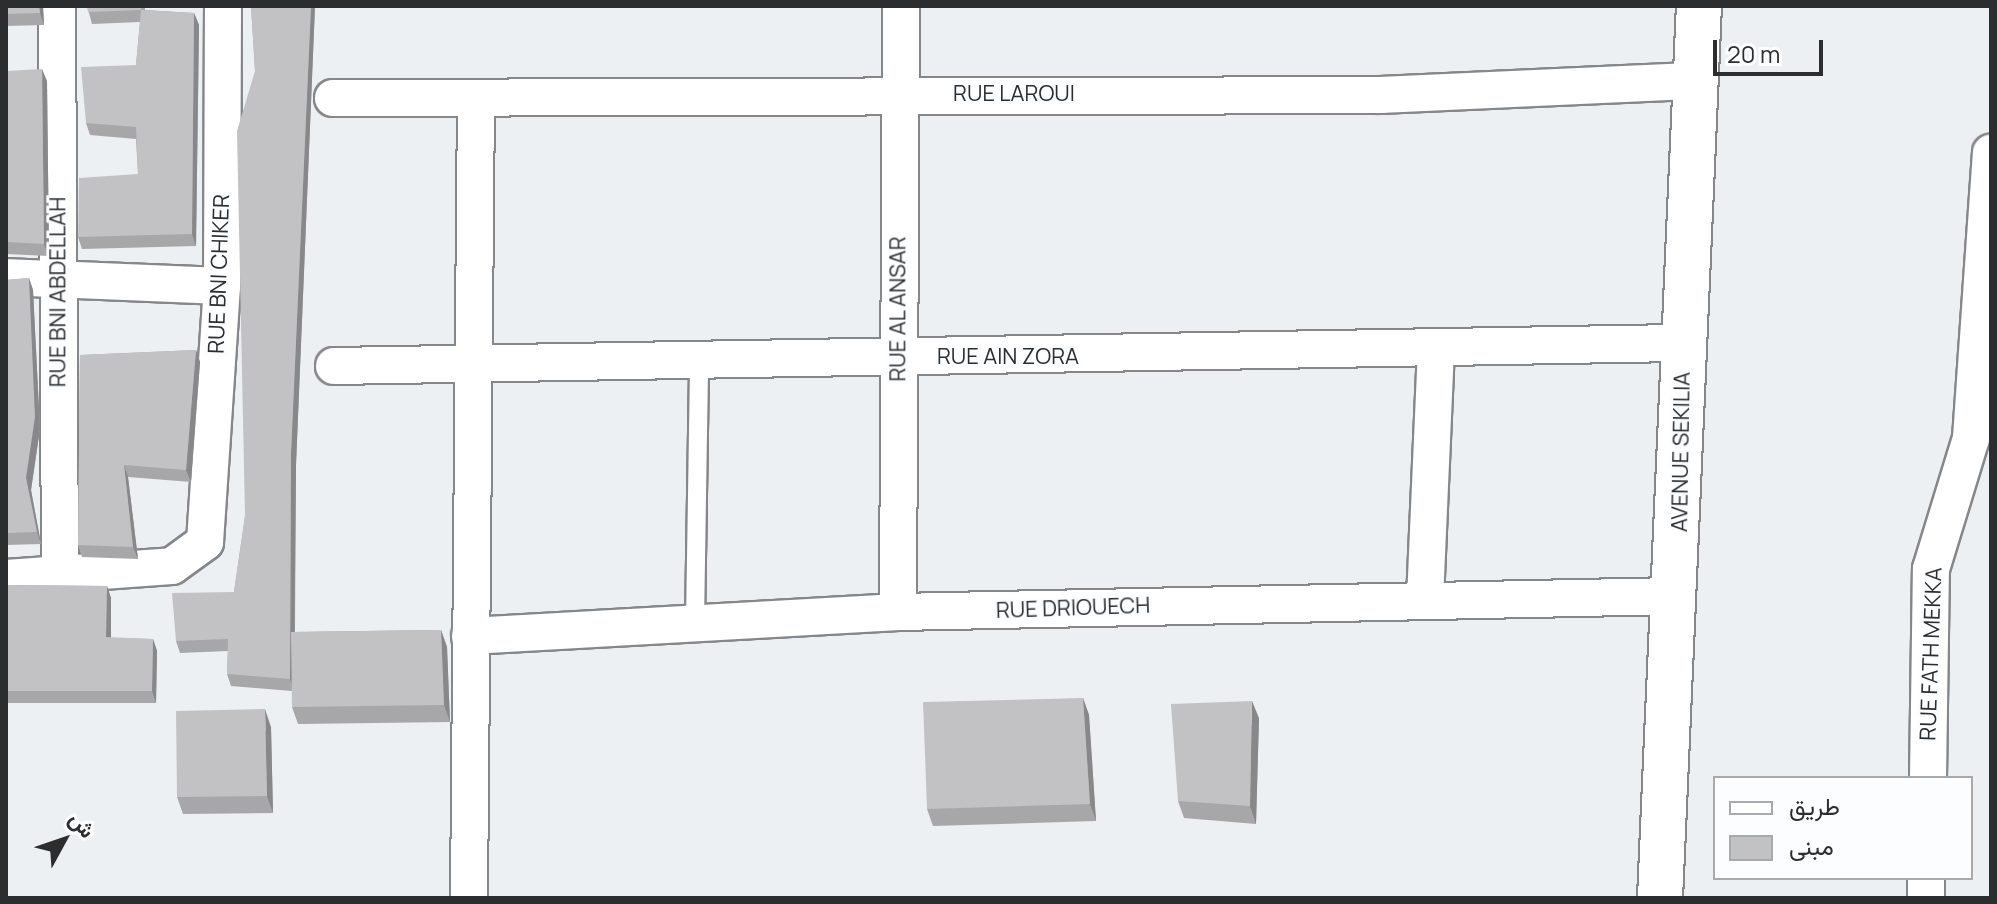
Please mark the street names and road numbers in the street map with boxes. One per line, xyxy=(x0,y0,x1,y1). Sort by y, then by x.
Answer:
street label: RUE LAROUI xyxy=(953,81,1075,107)
street label: RUE BNI CHIKER xyxy=(203,194,235,354)
street label: RUE BNI ABDELLAH xyxy=(45,197,71,387)
street label: RUE AL ANSAR xyxy=(885,236,911,382)
street label: RUE AIN ZORA xyxy=(937,344,1079,370)
street label: AVENUE SEKILIA xyxy=(1666,372,1696,532)
street label: RUE FATH MEKKA xyxy=(1915,567,1947,741)
street label: RUE DRIOUECH xyxy=(995,592,1151,624)

